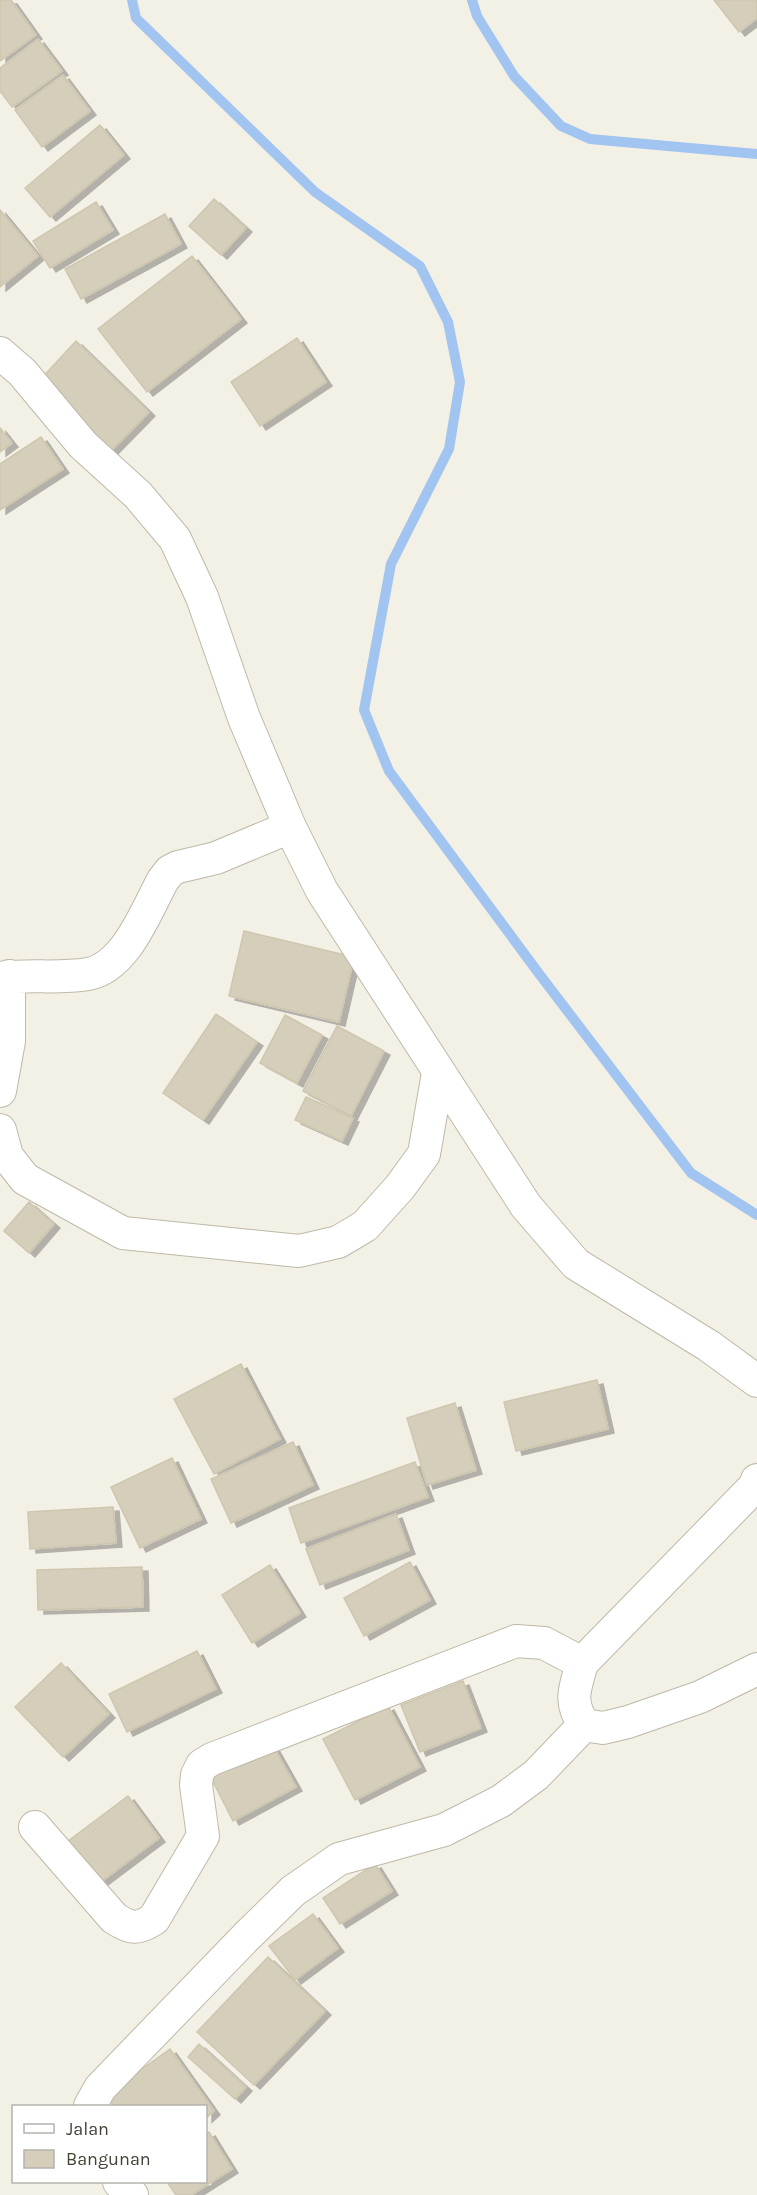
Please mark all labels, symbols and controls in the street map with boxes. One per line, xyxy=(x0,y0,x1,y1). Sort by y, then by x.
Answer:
legend xyxy=(12,2105,207,2183)
text: Jalan xyxy=(66,2118,109,2140)
text: Bangunan xyxy=(66,2148,151,2170)

